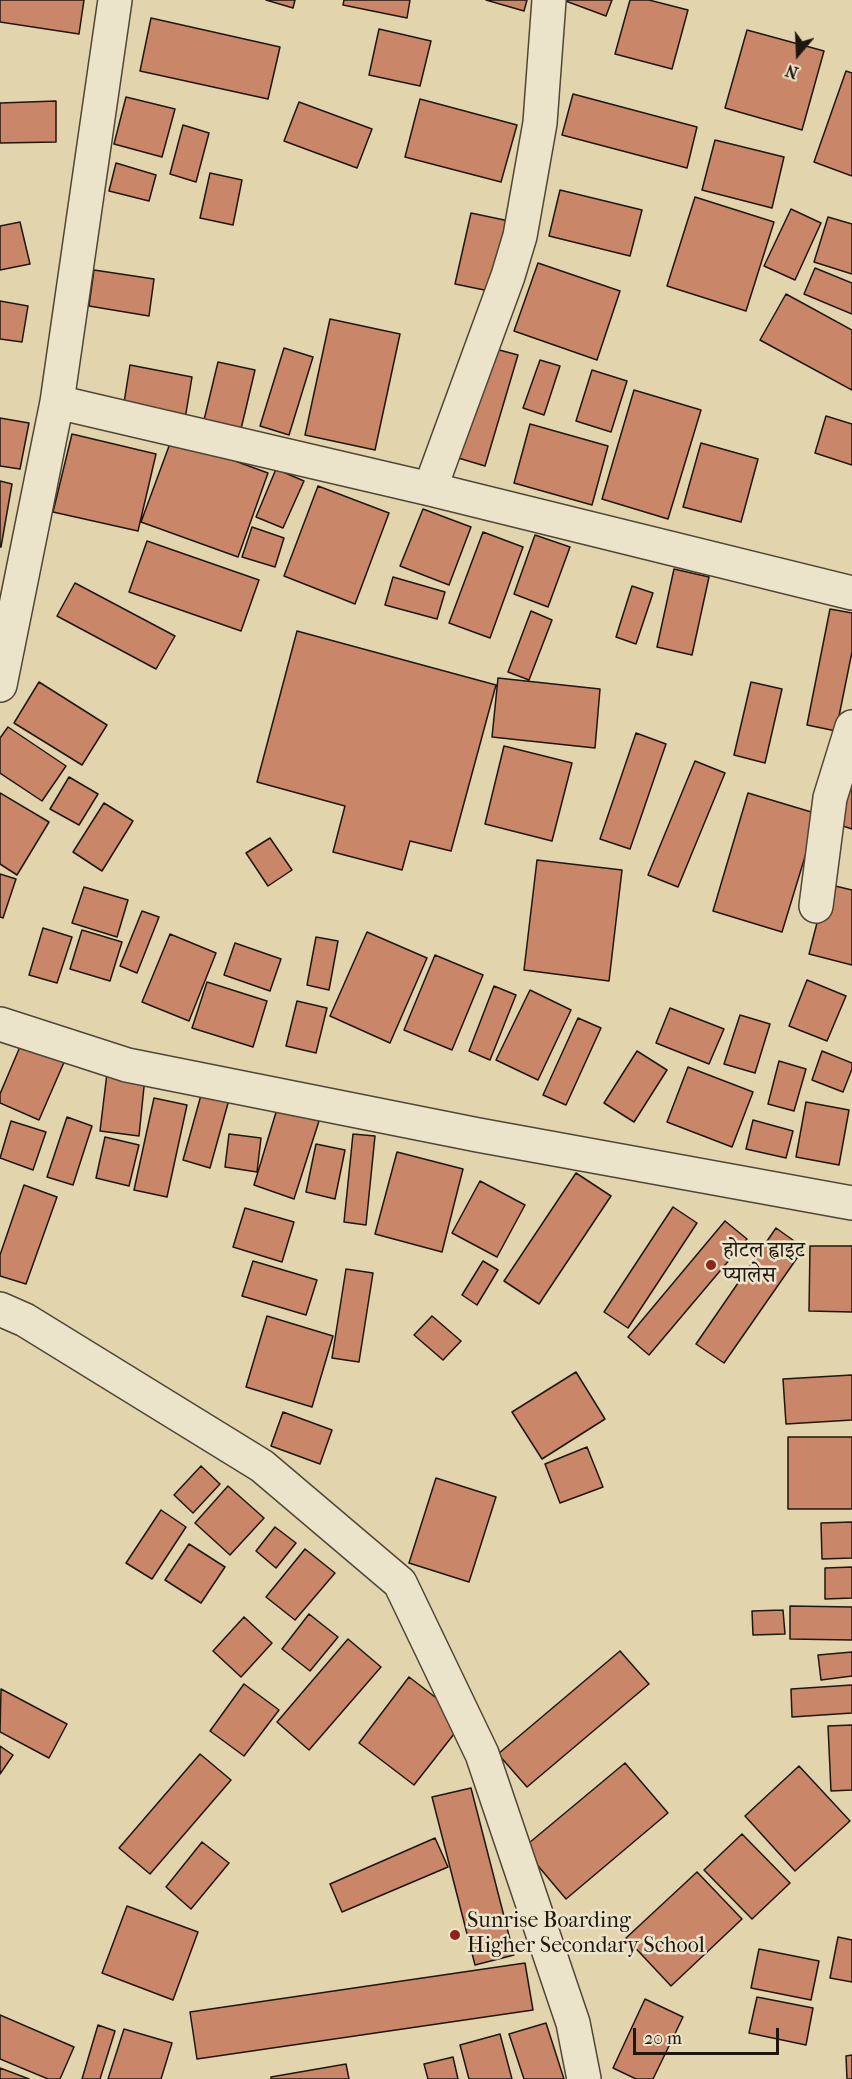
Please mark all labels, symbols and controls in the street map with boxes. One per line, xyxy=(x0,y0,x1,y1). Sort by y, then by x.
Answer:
north arrow xyxy=(768,24,828,84)
text: N xyxy=(783,61,801,82)
place label: होटल ह्वाइट प्यालेस xyxy=(723,1239,805,1290)
marker: होटल ह्वाइट प्यालेस xyxy=(704,1258,718,1272)
place label: Sunrise Boarding Higher Secondary School xyxy=(467,1909,705,1960)
marker: Sunrise Boarding Higher Secondary School xyxy=(448,1928,462,1942)
scale bar xyxy=(636,2016,782,2054)
text: 20 m xyxy=(644,2028,682,2049)

